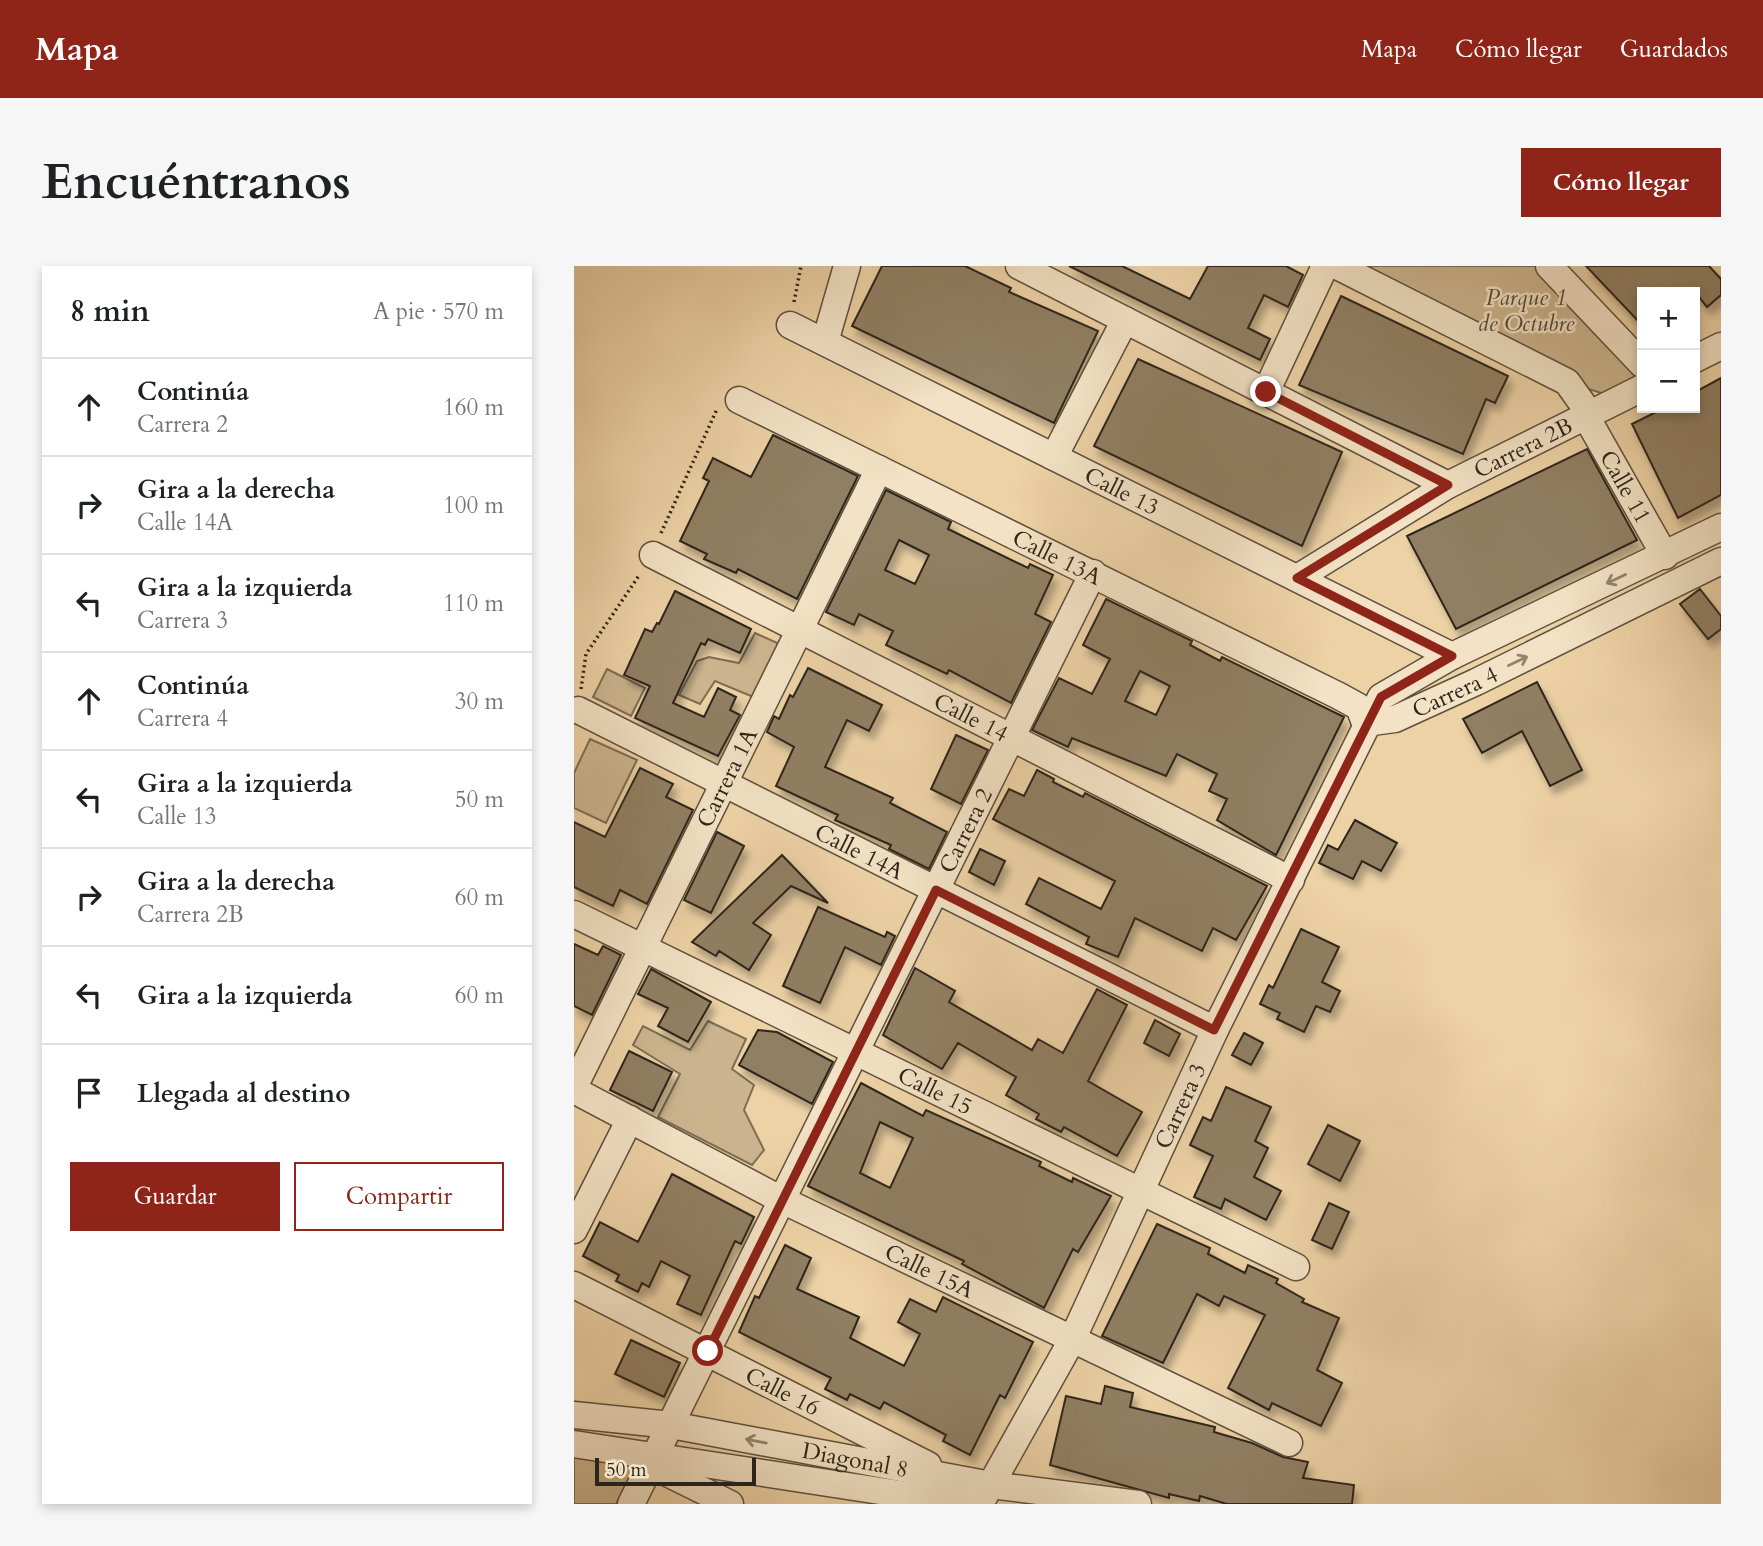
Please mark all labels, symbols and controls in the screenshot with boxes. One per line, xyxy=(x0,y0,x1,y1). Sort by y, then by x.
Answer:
text: Mapa xyxy=(35,27,119,72)
text: Mapa xyxy=(1361,33,1417,66)
text: Cómo llegar xyxy=(1455,33,1582,66)
text: Guardados xyxy=(1620,33,1728,66)
button: Cómo llegar xyxy=(1521,148,1721,217)
text: Encuéntranos xyxy=(42,149,351,216)
park label: Parque 1 de Octubre xyxy=(1478,282,1574,339)
map controls xyxy=(1637,287,1700,413)
button: + xyxy=(1637,287,1700,350)
text: 8 min xyxy=(70,291,150,332)
text: A pie · 570 m xyxy=(373,296,504,327)
button: − xyxy=(1637,350,1700,413)
text: Continúa xyxy=(137,374,249,409)
route end xyxy=(1250,376,1281,407)
icon: ahead xyxy=(70,388,108,426)
text: 160 m xyxy=(443,392,504,423)
text: Carrera 2 xyxy=(137,409,228,440)
street label: Carrera 2B xyxy=(1468,410,1577,485)
street label: Calle 11 xyxy=(1593,444,1659,529)
street label: Calle 13 xyxy=(1079,459,1164,523)
text: Gira a la derecha xyxy=(137,472,335,507)
icon: right xyxy=(70,486,108,524)
text: 100 m xyxy=(443,490,504,521)
text: Calle 14A xyxy=(137,507,233,538)
street label: Calle 13A xyxy=(1008,522,1108,592)
text: Gira a la izquierda xyxy=(137,570,353,605)
one-way arrow xyxy=(1606,573,1627,586)
icon: left xyxy=(70,584,108,622)
text: 110 m xyxy=(443,588,504,619)
text: Carrera 3 xyxy=(137,605,228,636)
one-way arrow xyxy=(1507,654,1528,668)
street label: Carrera 4 xyxy=(1407,658,1503,725)
text: Continúa xyxy=(137,668,249,703)
icon: ahead xyxy=(70,682,108,720)
street label: Calle 14 xyxy=(929,685,1014,749)
text: 30 m xyxy=(455,686,504,717)
text: Carrera 4 xyxy=(137,703,228,734)
street label: Carrera 1A xyxy=(689,722,765,833)
text: Gira a la izquierda xyxy=(137,766,353,801)
icon: left xyxy=(70,780,108,818)
street label: Carrera 2 xyxy=(931,783,999,878)
text: 50 m xyxy=(455,784,504,815)
text: Calle 13 xyxy=(137,801,216,832)
street label: Calle 14A xyxy=(810,816,910,887)
text: Gira a la derecha xyxy=(137,864,335,899)
icon: right xyxy=(70,878,108,916)
text: 60 m xyxy=(455,882,504,913)
text: Carrera 2B xyxy=(137,899,244,930)
icon: left xyxy=(70,976,108,1014)
text: Gira a la izquierda xyxy=(137,978,353,1013)
text: 60 m xyxy=(455,980,504,1011)
street label: Carrera 3 xyxy=(1147,1058,1213,1154)
street label: Calle 15 xyxy=(893,1059,978,1122)
icon: arrive xyxy=(70,1074,108,1112)
text: Llegada al destino xyxy=(137,1076,351,1111)
button: Guardar xyxy=(70,1162,280,1231)
button: Compartir xyxy=(294,1162,504,1231)
street label: Calle 15A xyxy=(880,1236,980,1306)
route start xyxy=(692,1335,723,1366)
street label: Calle 16 xyxy=(740,1359,825,1423)
one-way arrow xyxy=(745,1434,768,1448)
street label: Diagonal 8 xyxy=(800,1434,911,1485)
scale bar xyxy=(595,1455,756,1487)
text: 50 m xyxy=(606,1457,647,1483)

